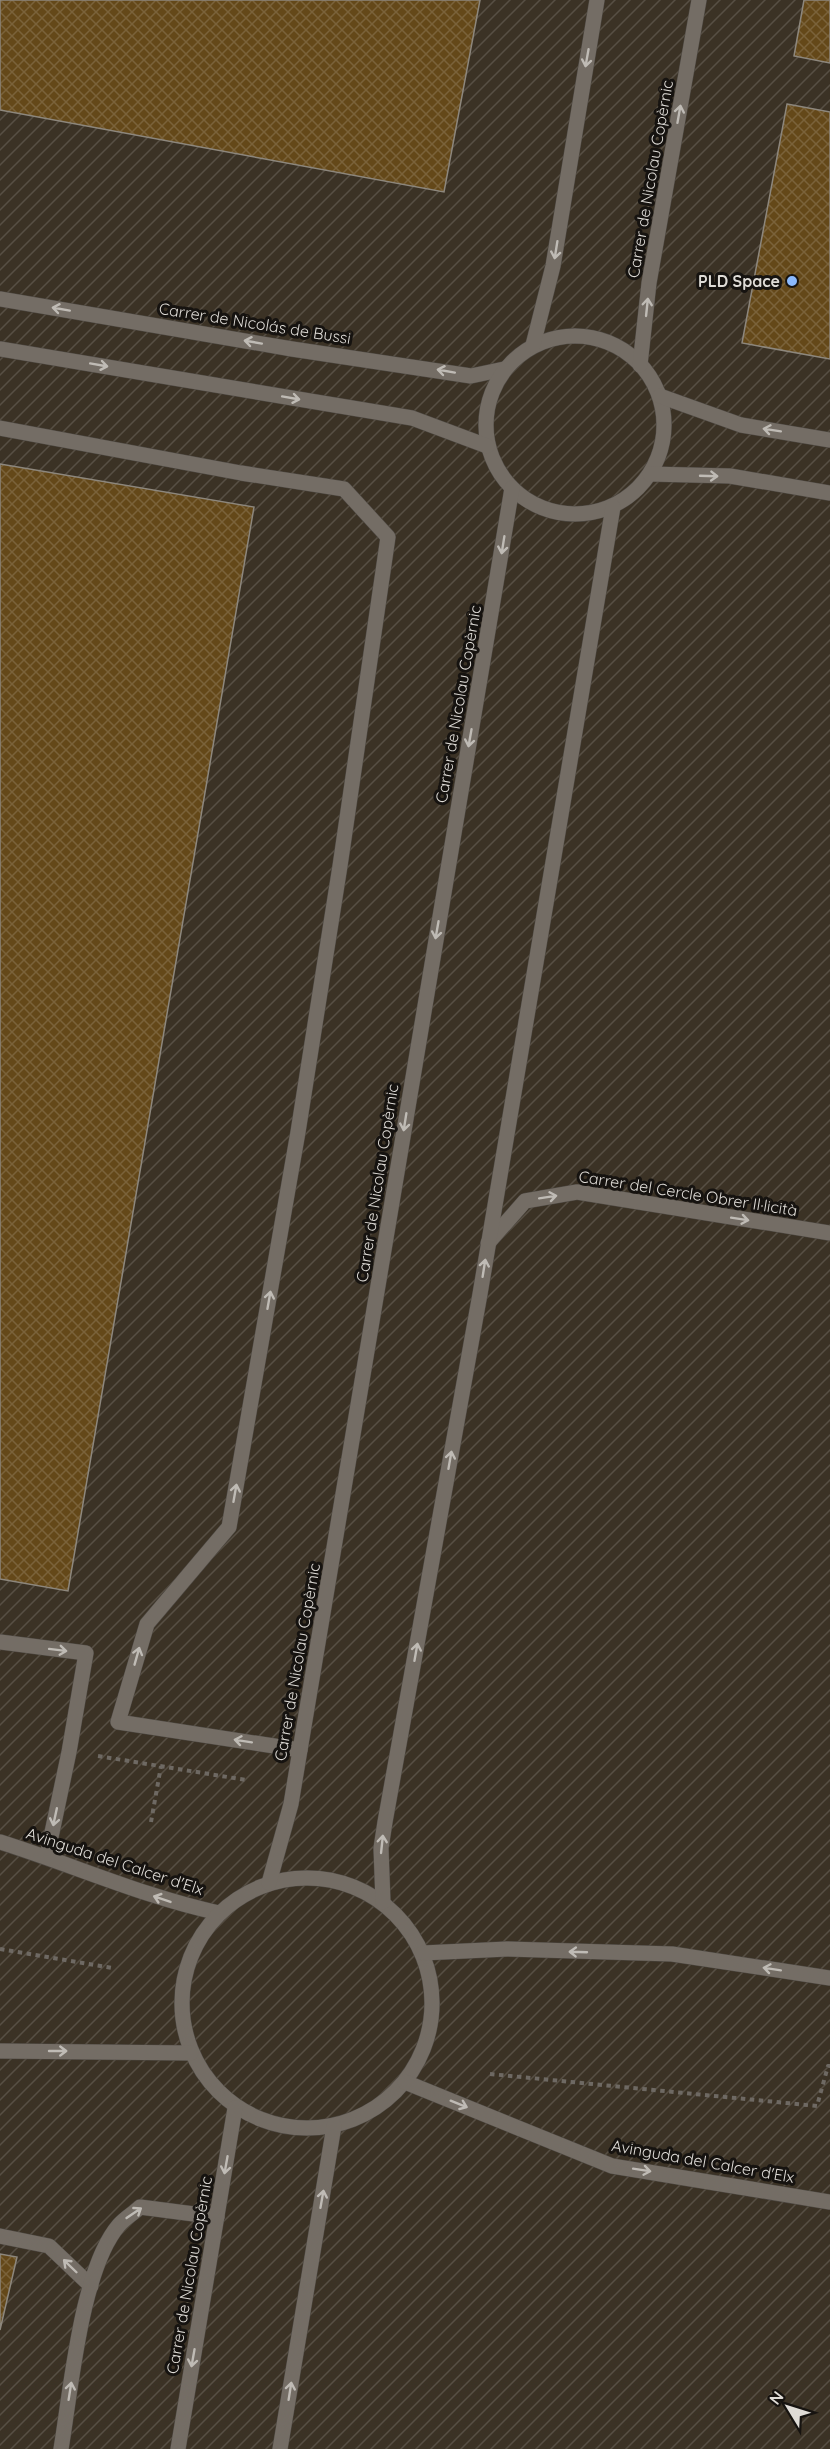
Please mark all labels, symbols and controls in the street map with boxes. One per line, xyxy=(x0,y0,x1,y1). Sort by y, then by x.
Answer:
one-way arrow xyxy=(581,47,592,67)
street label: Carrer de Nicolau Copèrnic xyxy=(623,79,677,279)
one-way arrow xyxy=(674,105,685,125)
one-way arrow xyxy=(550,240,561,259)
place label: PLD Space xyxy=(698,271,780,291)
marker: PLD Space xyxy=(785,274,799,288)
one-way arrow xyxy=(642,297,653,317)
street label: Carrer de Nicolás de Bussi xyxy=(158,298,352,348)
one-way arrow xyxy=(52,303,72,314)
one-way arrow xyxy=(244,336,264,347)
one-way arrow xyxy=(89,360,108,371)
one-way arrow xyxy=(437,365,457,376)
one-way arrow xyxy=(281,392,301,403)
one-way arrow xyxy=(763,424,783,435)
one-way arrow xyxy=(698,470,718,481)
one-way arrow xyxy=(498,535,509,555)
street label: Carrer de Nicolau Copèrnic xyxy=(431,604,485,804)
one-way arrow xyxy=(465,727,476,747)
one-way arrow xyxy=(432,919,443,939)
street label: Carrer de Nicolau Copèrnic xyxy=(351,1082,403,1284)
one-way arrow xyxy=(399,1112,410,1131)
street label: Carrer del Cercle Obrer Il·licità xyxy=(577,1166,799,1220)
one-way arrow xyxy=(538,1191,557,1202)
one-way arrow xyxy=(730,1213,750,1224)
one-way arrow xyxy=(478,1258,489,1278)
one-way arrow xyxy=(263,1291,274,1311)
one-way arrow xyxy=(445,1450,456,1470)
one-way arrow xyxy=(230,1483,241,1503)
street label: Carrer de Nicolau Copèrnic xyxy=(270,1562,324,1762)
one-way arrow xyxy=(410,1642,421,1662)
one-way arrow xyxy=(48,1644,67,1655)
one-way arrow xyxy=(132,1646,144,1665)
one-way arrow xyxy=(233,1735,253,1746)
one-way arrow xyxy=(49,1806,60,1826)
street label: Avinguda del Calcer d'Elx xyxy=(24,1823,206,1899)
one-way arrow xyxy=(377,1834,388,1854)
one-way arrow xyxy=(153,1892,172,1903)
one-way arrow xyxy=(569,1946,589,1957)
one-way arrow xyxy=(763,1963,783,1974)
one-way arrow xyxy=(48,2045,68,2057)
one-way arrow xyxy=(449,2099,468,2110)
street label: Avinguda del Calcer d'Elx xyxy=(610,2135,796,2187)
one-way arrow xyxy=(220,2155,231,2175)
one-way arrow xyxy=(631,2165,651,2176)
street label: Carrer de Nicolau Copèrnic xyxy=(162,2175,216,2375)
one-way arrow xyxy=(317,2190,328,2209)
one-way arrow xyxy=(126,2207,143,2220)
one-way arrow xyxy=(62,2258,77,2273)
one-way arrow xyxy=(187,2347,198,2367)
north arrow xyxy=(758,2377,818,2437)
one-way arrow xyxy=(65,2382,76,2402)
one-way arrow xyxy=(285,2382,296,2402)
text: N xyxy=(765,2387,788,2409)

